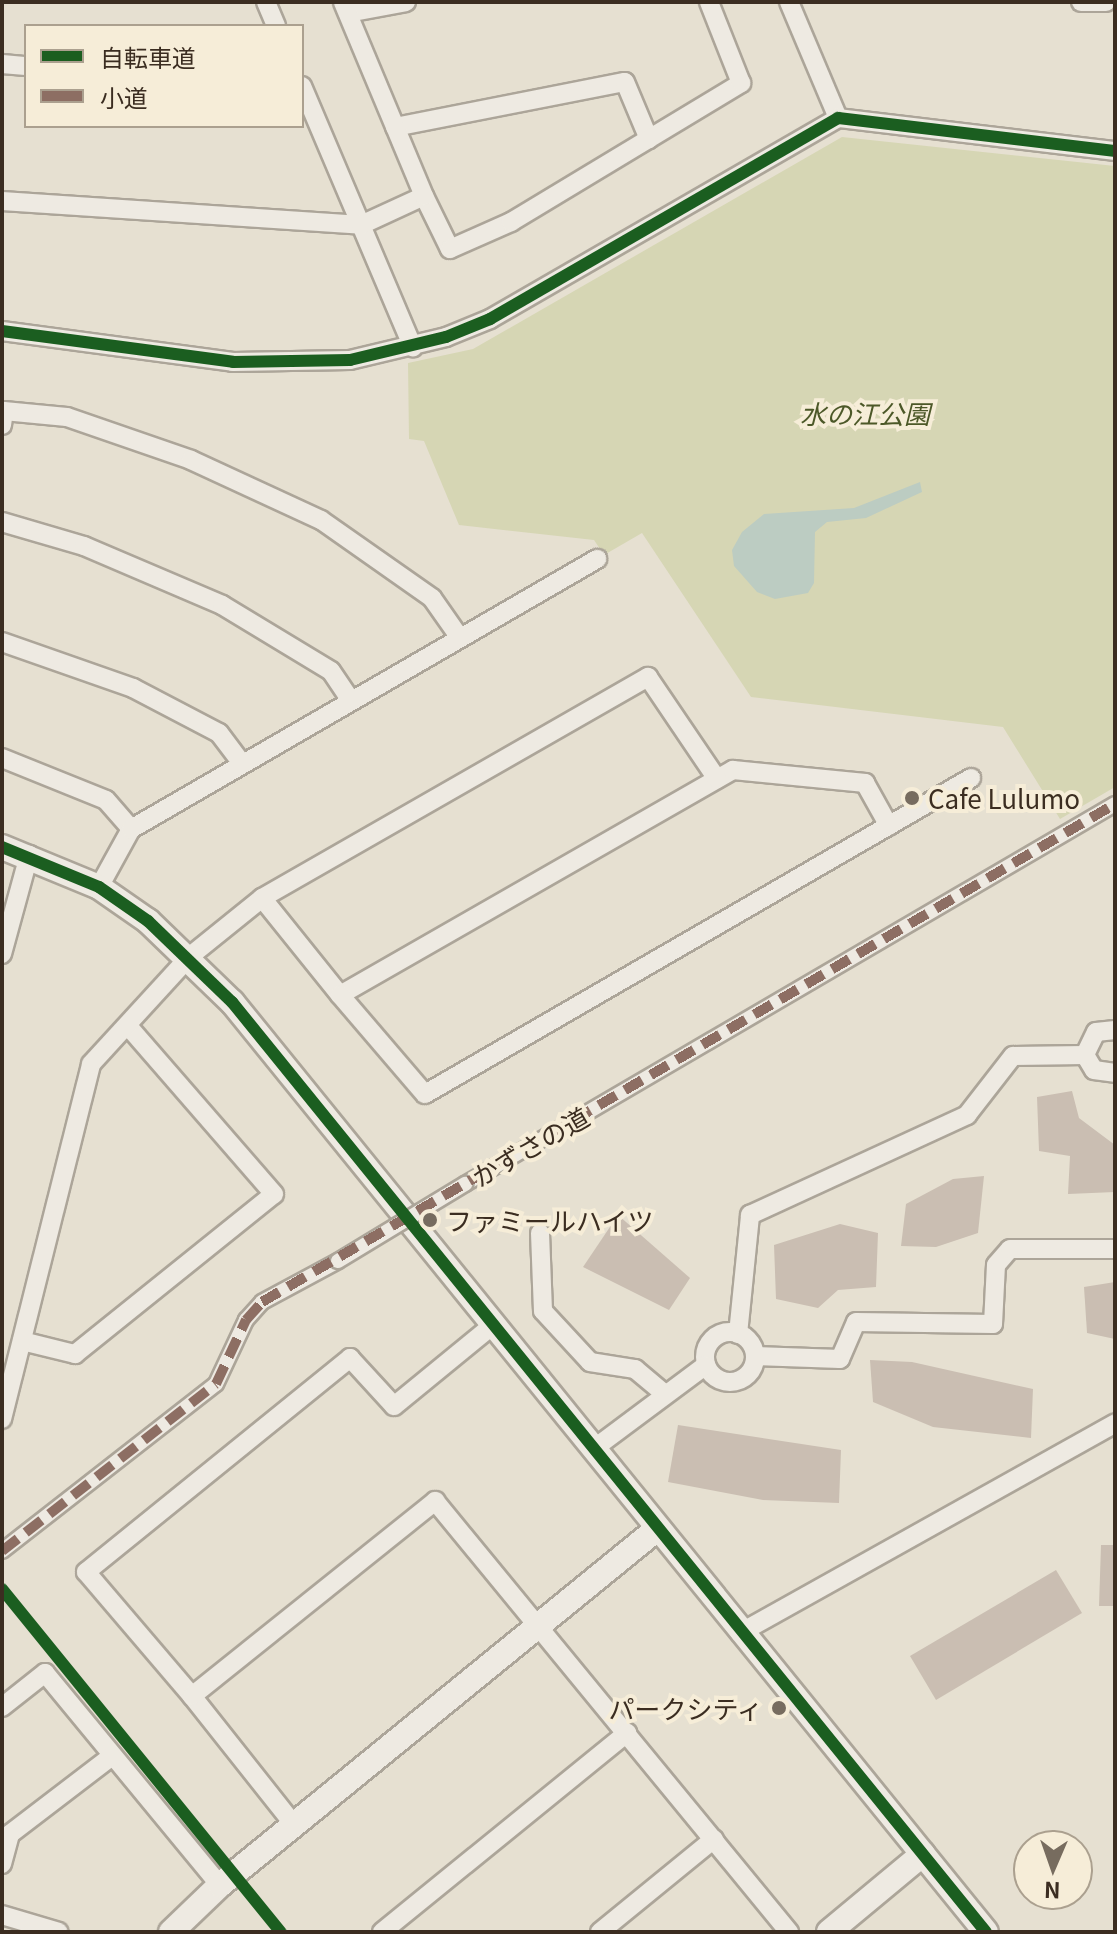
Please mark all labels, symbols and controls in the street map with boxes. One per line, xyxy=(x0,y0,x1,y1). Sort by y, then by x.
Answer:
legend xyxy=(24,24,304,128)
text: 自転車道 xyxy=(100,39,196,74)
text: 小道 xyxy=(100,79,148,114)
park label: 水の江公園 xyxy=(800,397,930,429)
place label: Cafe Lulumo xyxy=(928,782,1080,814)
marker: Cafe Lulumo xyxy=(903,789,921,807)
street label: かずさの道 xyxy=(466,1100,594,1192)
place label: ファミールハイツ xyxy=(446,1204,654,1236)
marker: ファミールハイツ xyxy=(421,1211,439,1229)
place label: パークシティ xyxy=(607,1692,763,1724)
marker: パークシティ xyxy=(770,1699,788,1717)
north arrow xyxy=(1013,1830,1093,1910)
text: N xyxy=(1043,1876,1061,1908)

